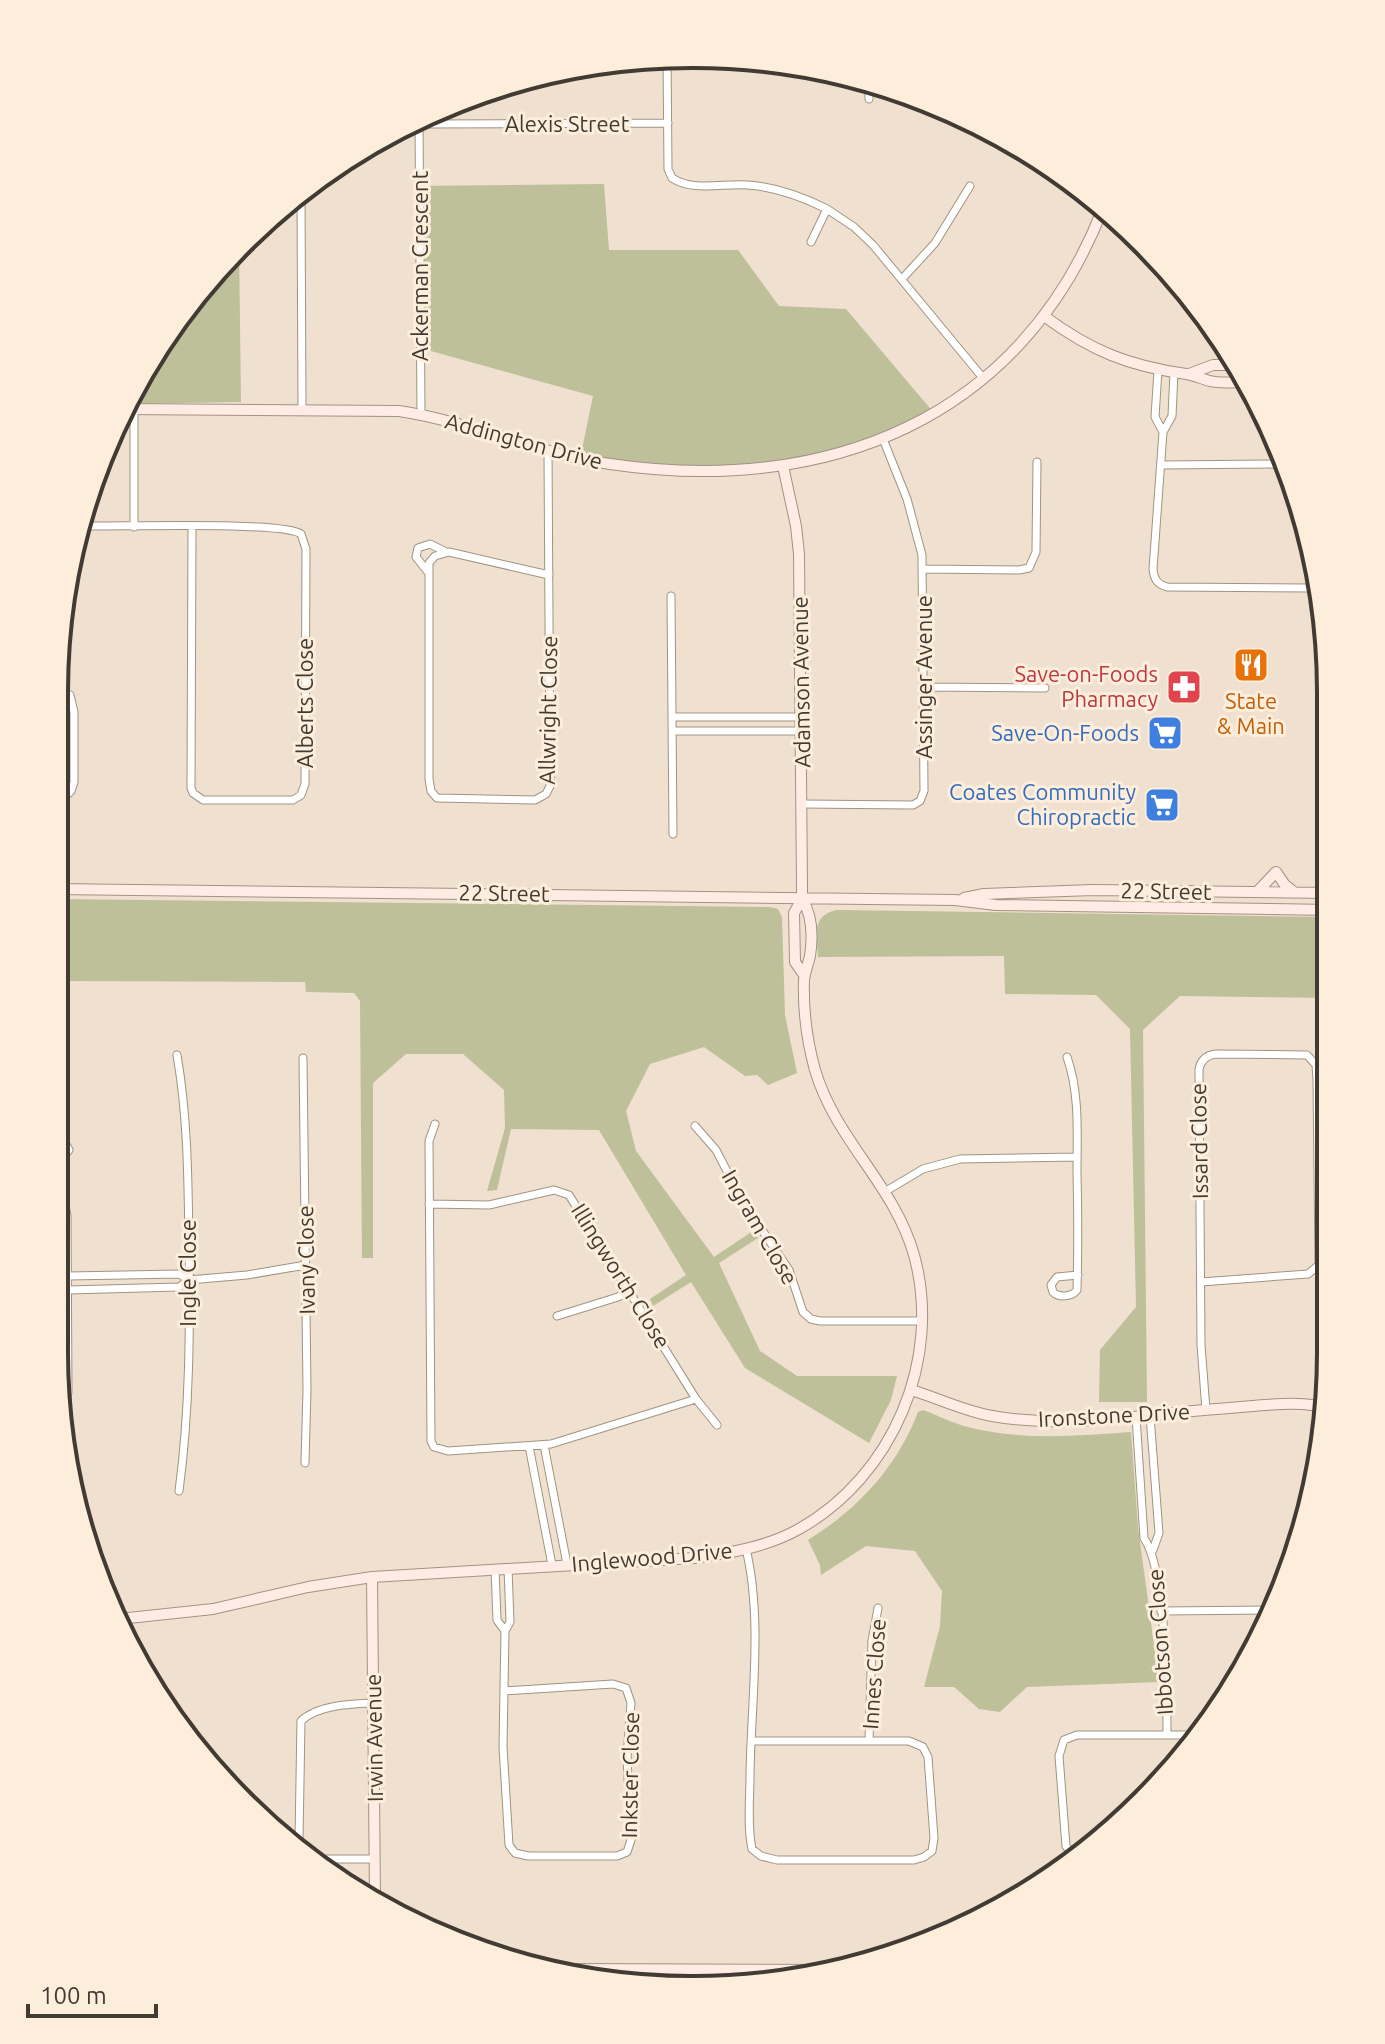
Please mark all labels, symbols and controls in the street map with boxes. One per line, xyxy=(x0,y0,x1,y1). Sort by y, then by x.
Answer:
street label: Alexis Street xyxy=(505,111,630,136)
street label: Ackerman Crescent xyxy=(407,170,432,361)
street label: Addington Drive xyxy=(443,408,605,474)
street label: Assinger Avenue xyxy=(911,595,936,759)
street label: Adamson Avenue xyxy=(787,596,814,768)
street label: Allwright Close xyxy=(534,635,561,785)
street label: Alberts Close xyxy=(292,638,317,768)
restaurant icon: State & Main xyxy=(1232,646,1270,684)
place label: Save-on-Foods Pharmacy xyxy=(1014,661,1158,711)
pharmacy icon: Save-on-Foods Pharmacy xyxy=(1165,668,1203,706)
place label: State & Main xyxy=(1217,688,1285,738)
supermarket icon: Save-On-Foods xyxy=(1146,714,1184,752)
place label: Save-On-Foods xyxy=(991,720,1139,745)
place label: Coates Community Chiropractic xyxy=(949,779,1136,829)
supermarket icon: Coates Community Chiropractic xyxy=(1143,786,1181,824)
street label: 22 Street xyxy=(1120,877,1212,904)
street label: 22 Street xyxy=(458,879,550,906)
street label: Issard Close xyxy=(1185,1083,1212,1199)
street label: Ingram Close xyxy=(718,1165,803,1289)
street label: Illingworth Close xyxy=(567,1199,676,1353)
street label: Ivany Close xyxy=(292,1205,319,1315)
street label: Ingle Close xyxy=(175,1219,200,1327)
street label: Ironstone Drive xyxy=(1037,1398,1191,1431)
street label: Inglewood Drive xyxy=(570,1537,733,1576)
street label: Ibbotson Close xyxy=(1142,1568,1177,1716)
street label: Innes Close xyxy=(857,1618,890,1730)
street label: Irwin Avenue xyxy=(360,1674,387,1802)
street label: Inkster Close xyxy=(616,1711,643,1839)
scale bar xyxy=(28,1968,156,2018)
text: 100 m xyxy=(40,1982,107,2009)

